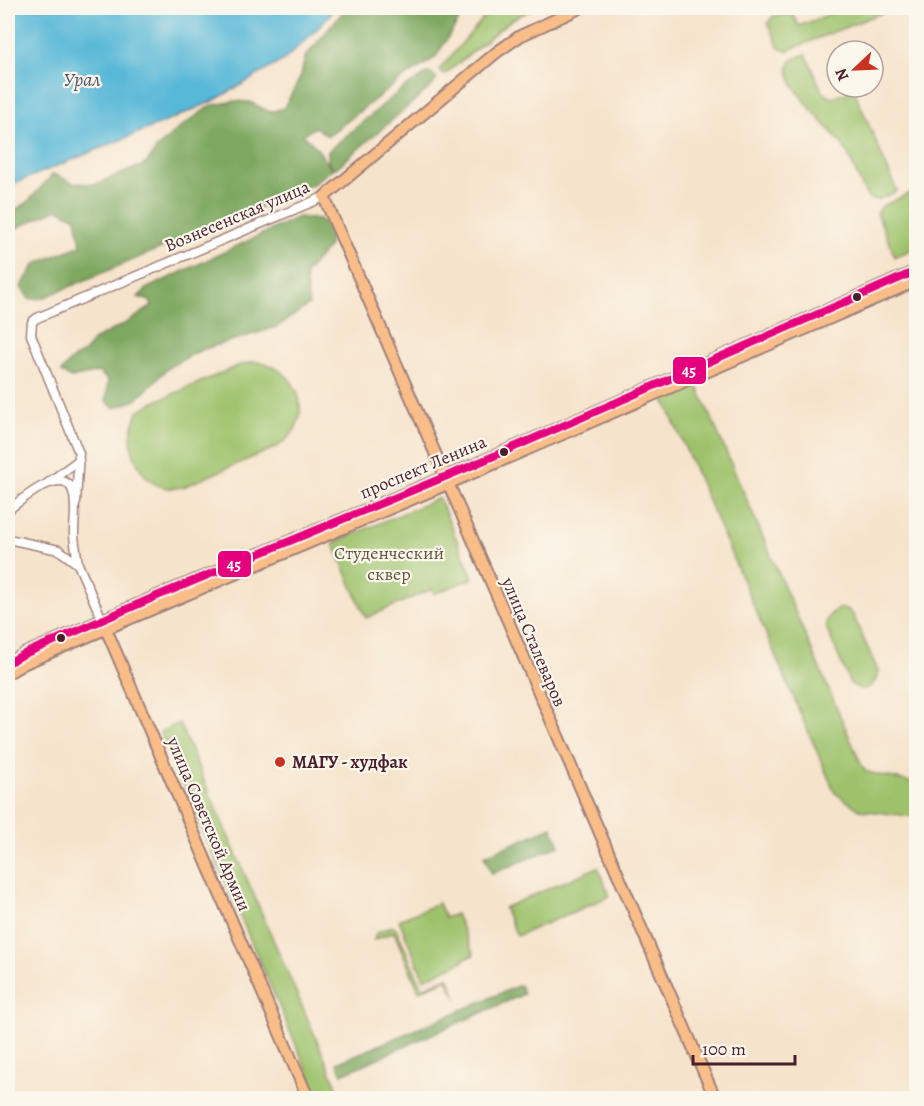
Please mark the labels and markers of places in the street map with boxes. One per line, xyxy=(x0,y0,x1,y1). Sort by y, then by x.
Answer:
unlabelled marker xyxy=(851,291,863,303)
unlabelled marker xyxy=(498,446,510,458)
unlabelled marker xyxy=(55,632,67,644)
place label: МАГУ - худфак xyxy=(292,750,408,774)
marker: МАГУ - худфак xyxy=(273,755,287,769)

